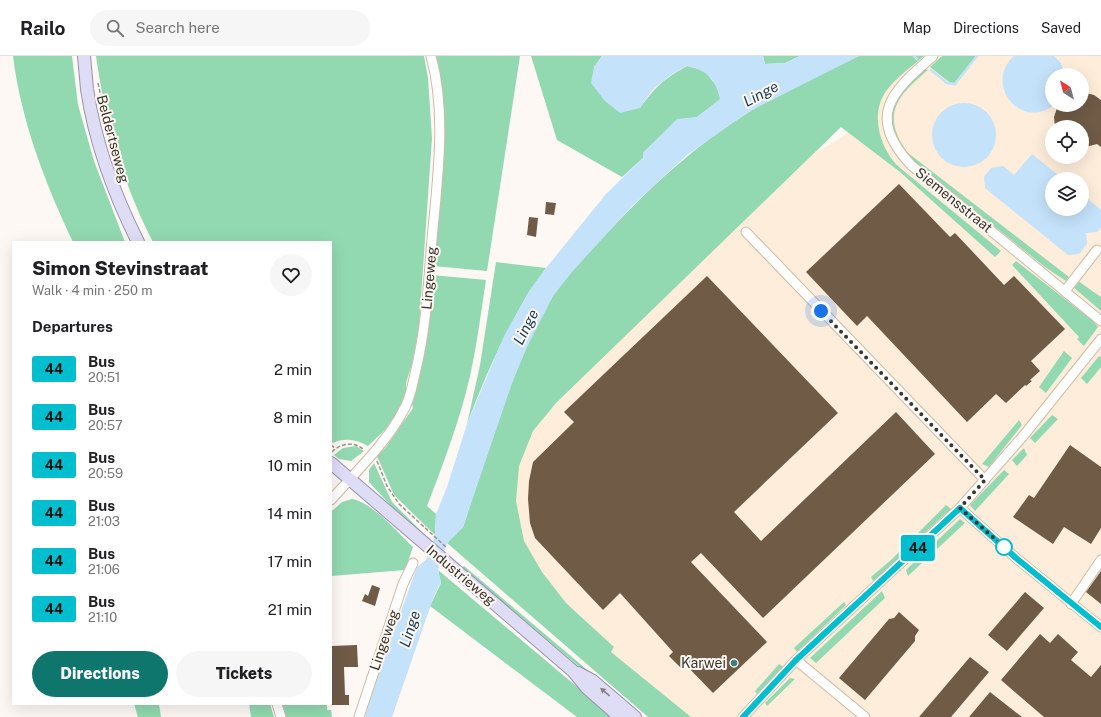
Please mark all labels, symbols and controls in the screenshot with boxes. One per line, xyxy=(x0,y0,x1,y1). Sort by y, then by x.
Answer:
search box xyxy=(90,10,370,46)
text: Railo xyxy=(20,17,66,39)
icon: search xyxy=(104,17,126,39)
text: Search here xyxy=(136,19,220,36)
text: Map xyxy=(903,20,931,36)
text: Directions xyxy=(953,20,1019,36)
text: Saved xyxy=(1041,20,1081,36)
north arrow xyxy=(1045,68,1089,112)
map controls xyxy=(1045,68,1089,216)
water label: Linge xyxy=(740,77,781,110)
street label: Beldertseweg xyxy=(94,93,133,185)
button: locate xyxy=(1045,120,1089,164)
street label: Siemensstraat xyxy=(912,164,996,236)
button: layers xyxy=(1045,172,1089,216)
street label: Lingeweg xyxy=(418,245,440,310)
button: heart xyxy=(270,254,312,296)
text: Simon Stevinstraat xyxy=(32,257,208,279)
text: Walk · 4 min · 250 m xyxy=(32,283,152,298)
your location xyxy=(811,301,831,321)
water label: Linge xyxy=(510,306,542,347)
text: Departures xyxy=(32,318,113,335)
text: Bus xyxy=(88,353,115,370)
text: 44 xyxy=(45,361,63,377)
text: 2 min xyxy=(274,361,312,378)
text: 20:51 xyxy=(88,370,120,385)
text: Bus xyxy=(88,401,115,418)
text: 44 xyxy=(45,409,63,425)
text: 8 min xyxy=(273,409,312,426)
text: 20:57 xyxy=(88,418,123,433)
text: Bus xyxy=(88,449,115,466)
text: 44 xyxy=(45,457,63,473)
text: 10 min xyxy=(268,457,312,474)
text: 20:59 xyxy=(88,466,123,481)
text: Bus xyxy=(88,497,115,514)
text: 44 xyxy=(45,505,63,521)
text: 14 min xyxy=(267,505,312,522)
text: 21:03 xyxy=(88,514,120,529)
line badge: 44 xyxy=(900,535,936,561)
unlabelled marker xyxy=(995,538,1013,556)
text: 44 xyxy=(909,540,927,556)
street label: Industrieweg xyxy=(423,542,499,609)
text: Bus xyxy=(88,545,115,562)
text: 44 xyxy=(45,553,63,569)
text: 17 min xyxy=(268,553,312,570)
text: 21:06 xyxy=(88,562,120,577)
text: Bus xyxy=(88,593,115,610)
text: 44 xyxy=(45,601,63,617)
text: 21 min xyxy=(268,601,312,618)
street label: Lingeweg xyxy=(366,607,402,673)
water label: Linge xyxy=(396,608,423,649)
text: 21:10 xyxy=(88,610,117,625)
button: Directions xyxy=(32,651,168,697)
button: Tickets xyxy=(176,651,312,697)
place label: Karwei xyxy=(681,655,726,671)
marker: Karwei xyxy=(729,658,739,668)
one-way arrow xyxy=(600,687,611,696)

